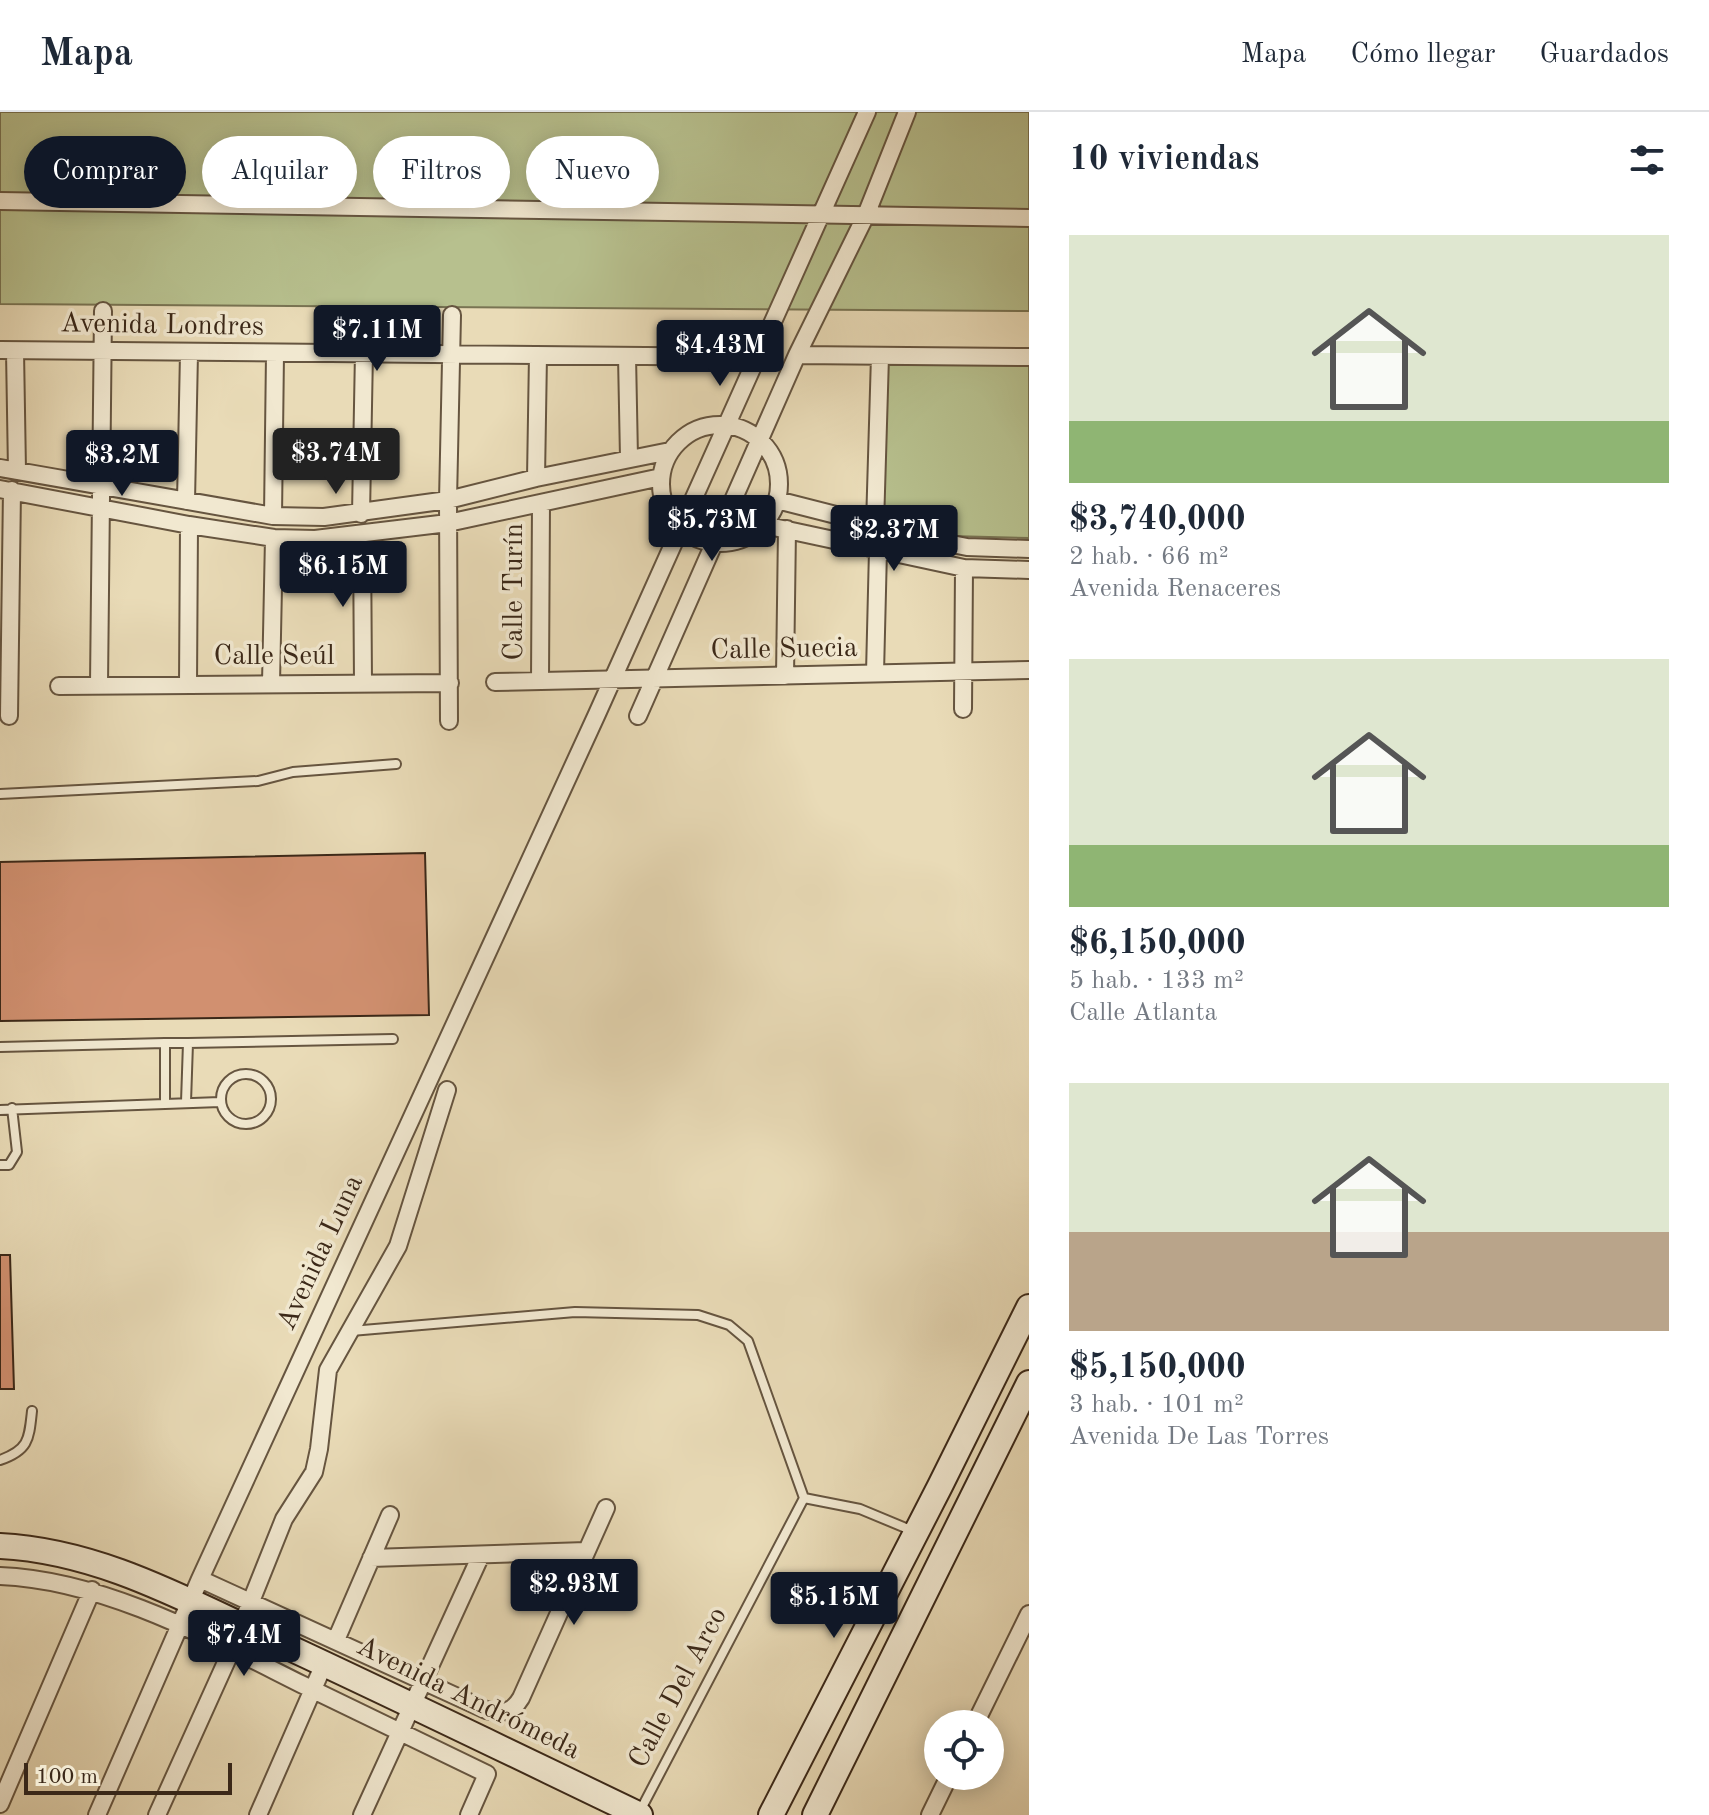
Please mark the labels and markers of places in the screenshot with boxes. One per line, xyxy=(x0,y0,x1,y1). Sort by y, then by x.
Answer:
pin: $7.11M xyxy=(312,305,442,373)
pin: $4.43M xyxy=(655,320,785,388)
pin: $3.74M xyxy=(271,428,401,496)
pin: $3.2M xyxy=(66,430,178,498)
pin: $5.73M xyxy=(647,495,777,563)
pin: $2.37M xyxy=(829,505,959,573)
pin: $6.15M xyxy=(278,541,408,609)
pin: $2.93M xyxy=(509,1559,639,1627)
pin: $5.15M xyxy=(769,1572,899,1640)
pin: $7.4M xyxy=(188,1610,300,1678)

